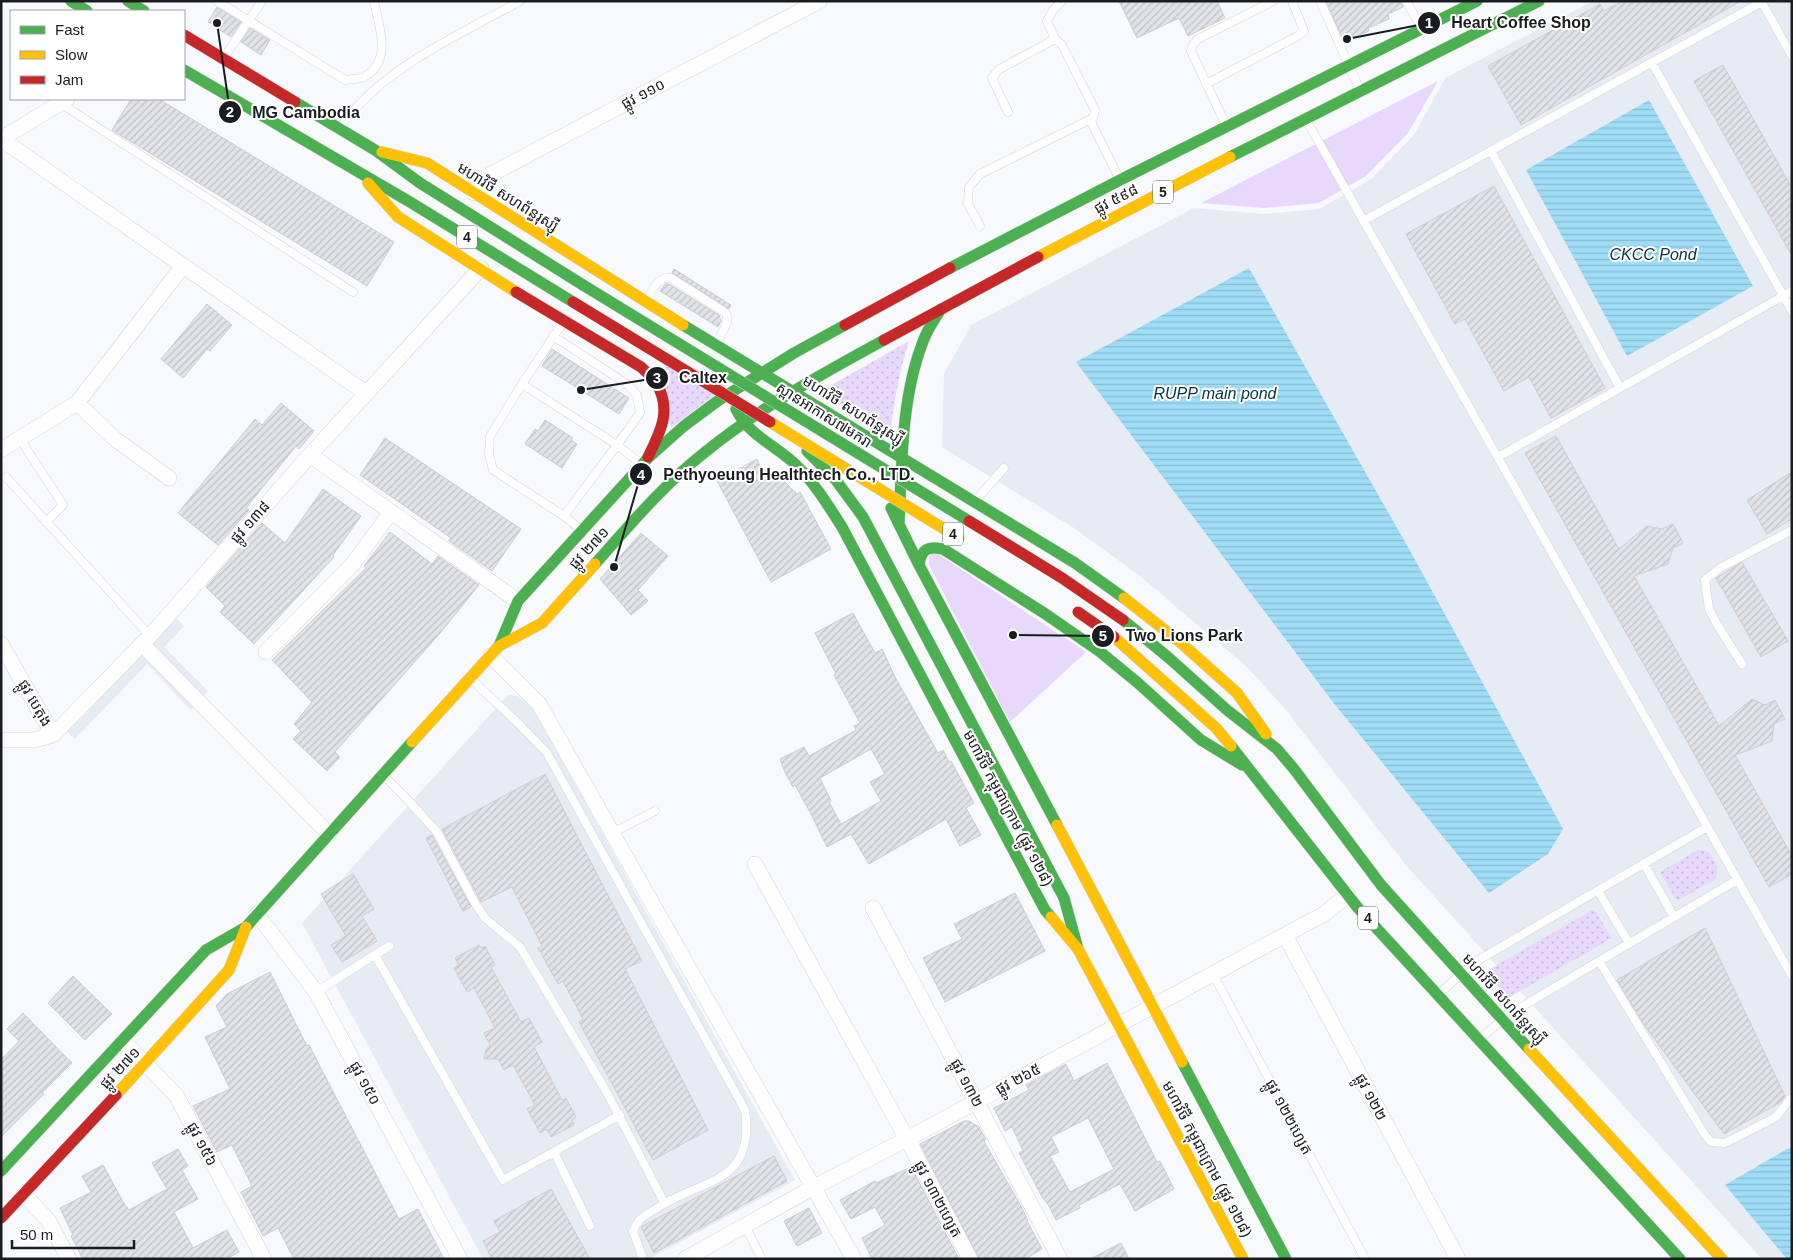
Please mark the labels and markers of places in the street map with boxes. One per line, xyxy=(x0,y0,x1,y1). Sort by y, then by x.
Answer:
callout: Heart Coffee Shop xyxy=(1416,7,1601,38)
callout: MG Cambodia xyxy=(217,97,370,128)
callout: Caltex xyxy=(644,362,737,393)
callout: Pethyoeung Healthtech Co., LTD. xyxy=(629,459,925,490)
callout: Two Lions Park xyxy=(1091,620,1253,651)

